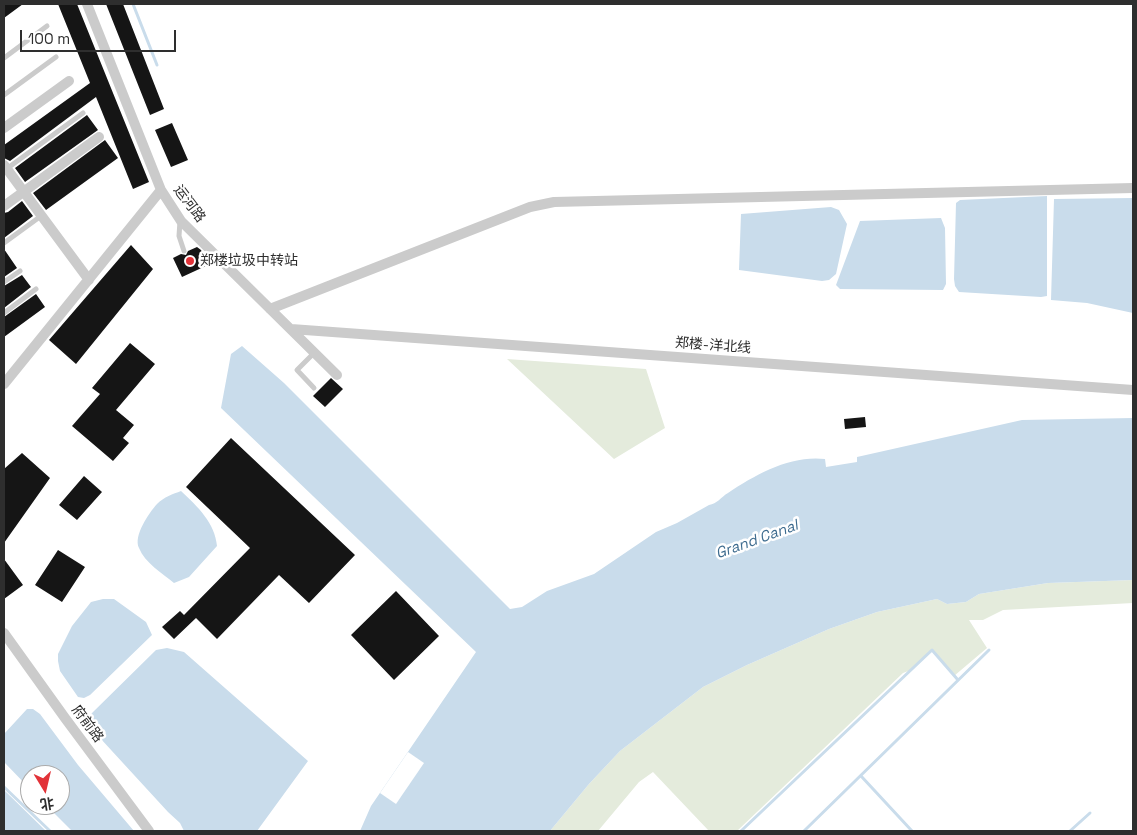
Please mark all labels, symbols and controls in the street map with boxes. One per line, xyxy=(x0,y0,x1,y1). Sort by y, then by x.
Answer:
scale bar xyxy=(22,20,179,52)
text: 100 m xyxy=(28,29,70,48)
street label: 运河路 xyxy=(170,182,208,226)
place label: 郑楼垃圾中转站 xyxy=(200,253,298,269)
marker: 郑楼垃圾中转站 xyxy=(184,255,196,267)
street label: 郑楼-洋北线 xyxy=(674,335,752,357)
water label: Grand Canal xyxy=(713,517,801,563)
street label: 府前路 xyxy=(68,702,106,746)
north arrow xyxy=(20,765,70,815)
text: 北 xyxy=(39,794,56,814)

